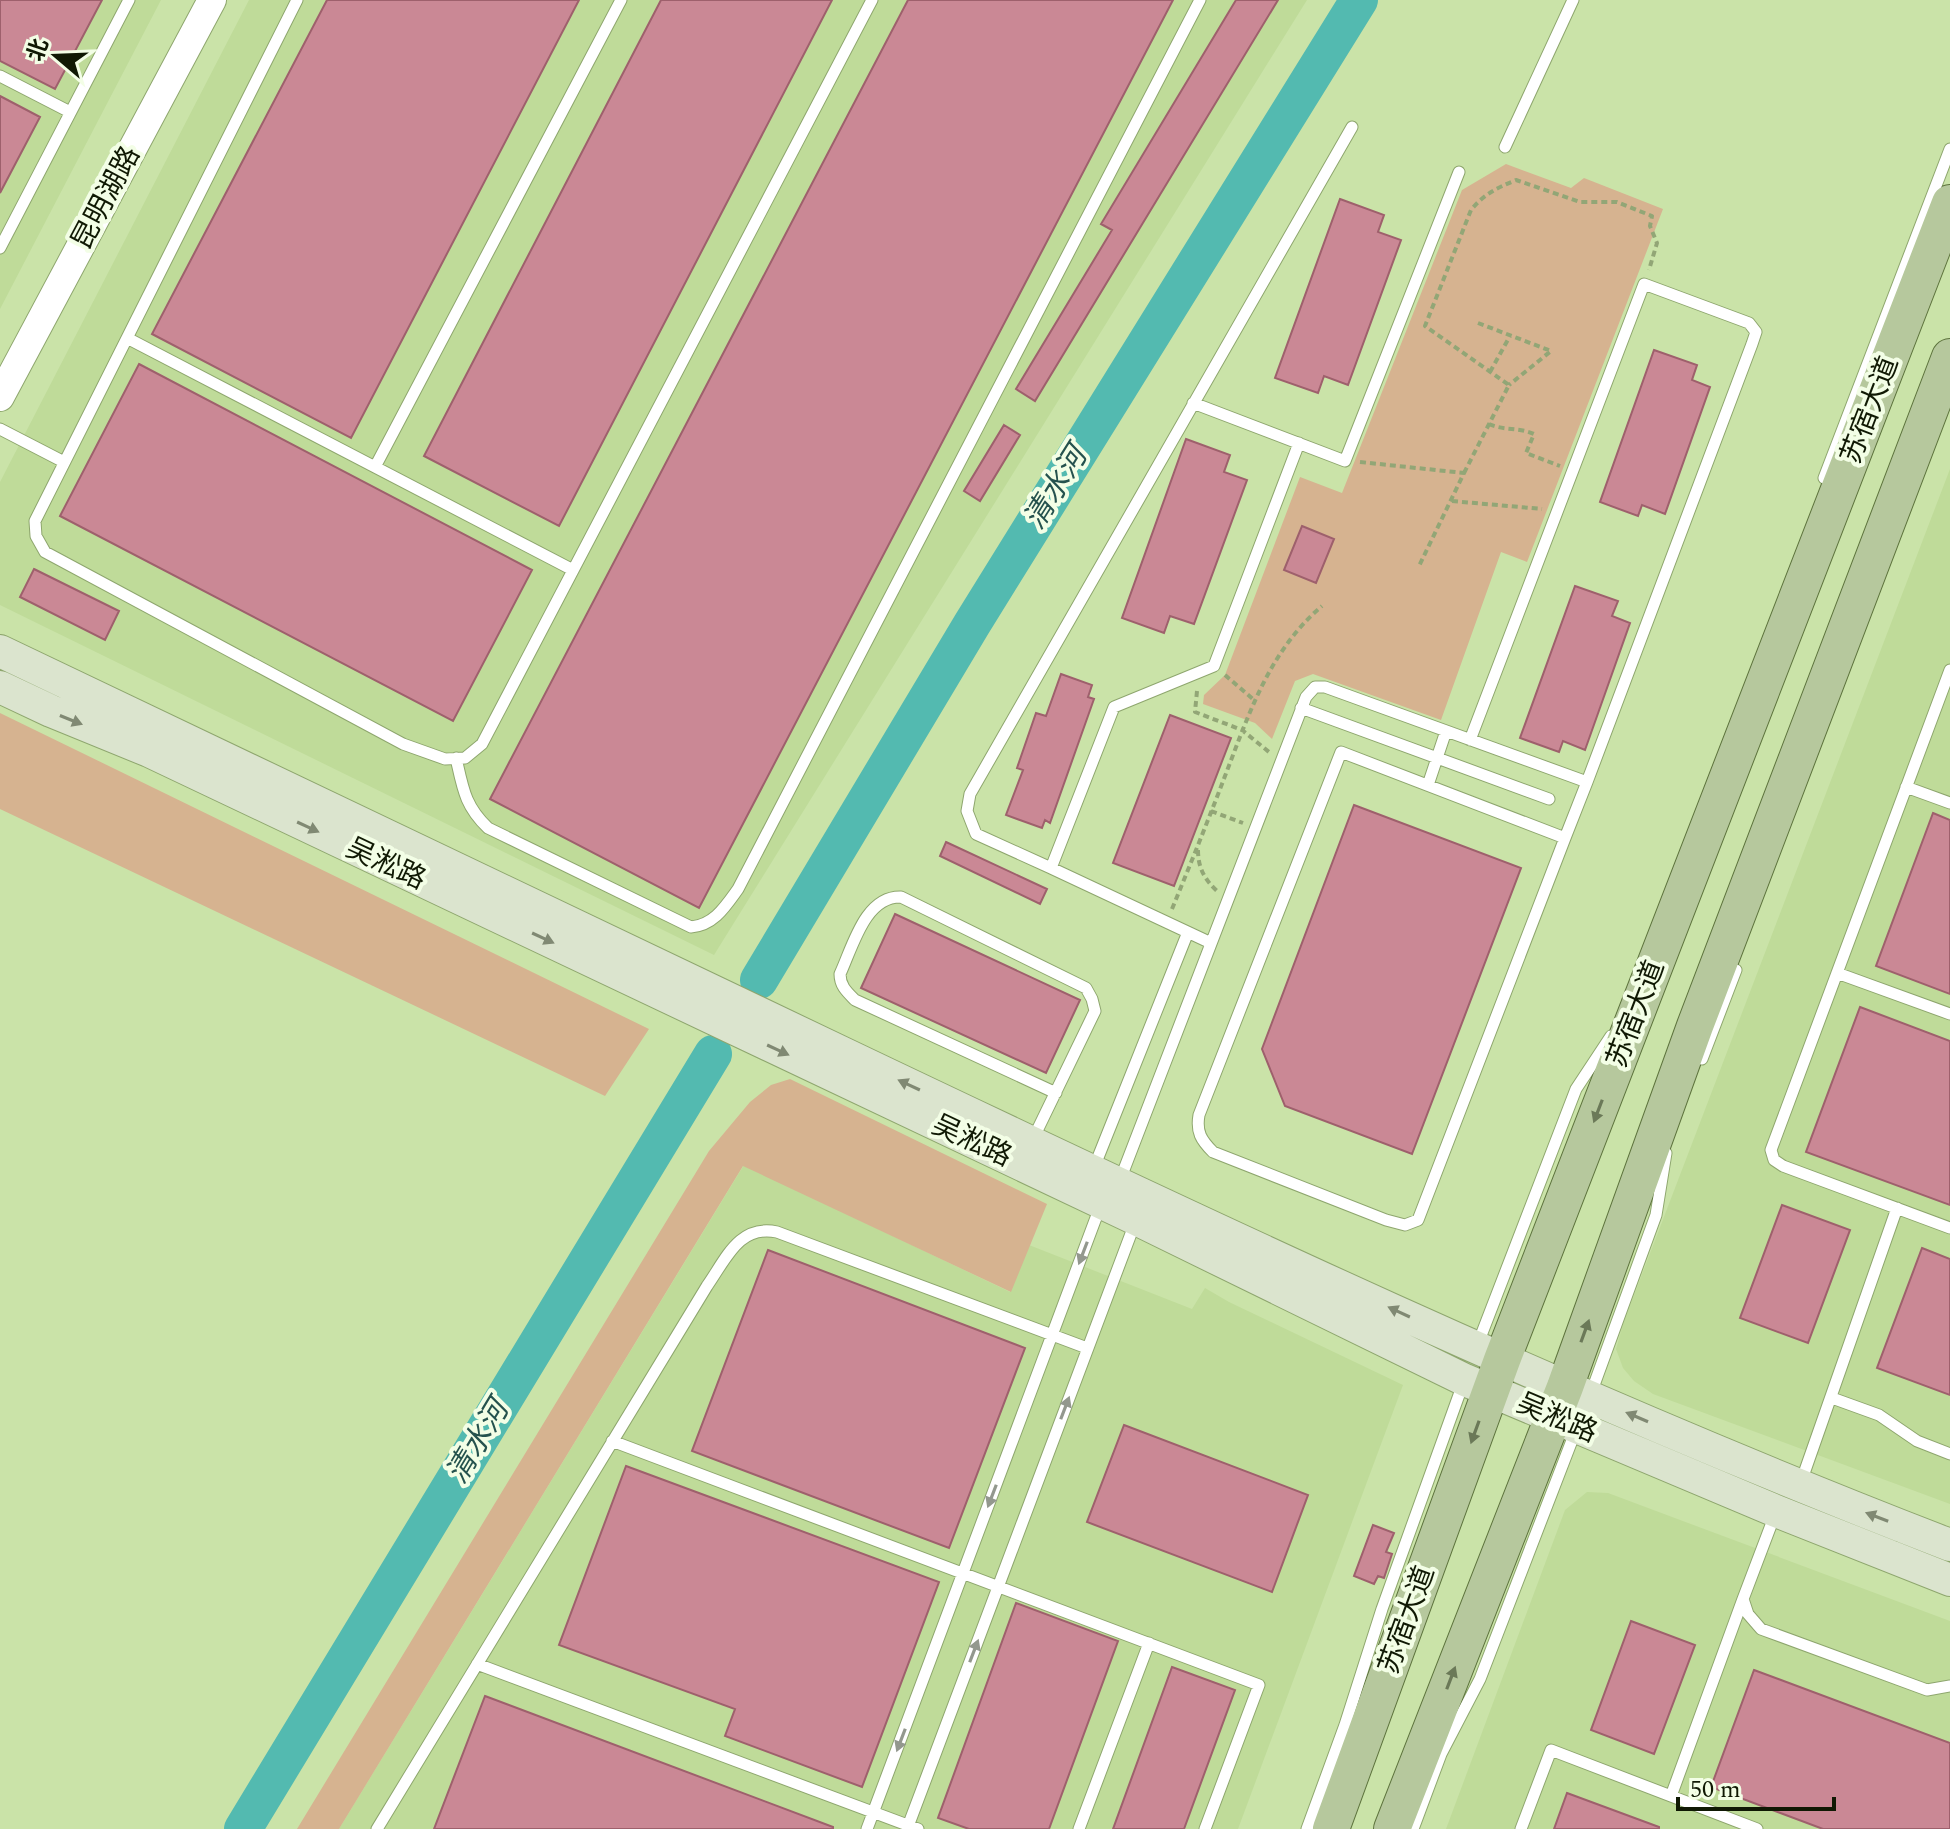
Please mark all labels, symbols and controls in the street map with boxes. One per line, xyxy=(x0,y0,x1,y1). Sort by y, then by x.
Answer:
north arrow xyxy=(16,16,96,96)
text: 北 xyxy=(19,34,58,66)
street label: 昆明湖路 xyxy=(61,138,151,258)
street label: 苏宿大道 xyxy=(1830,350,1910,470)
water label: 清水河 xyxy=(1013,433,1102,538)
one-way arrow xyxy=(59,713,83,726)
one-way arrow xyxy=(296,820,319,834)
street label: 吴淞路 xyxy=(339,827,433,901)
one-way arrow xyxy=(531,931,554,945)
street label: 苏宿大道 xyxy=(1596,954,1676,1074)
one-way arrow xyxy=(766,1043,789,1057)
one-way arrow xyxy=(898,1078,921,1092)
one-way arrow xyxy=(1591,1099,1604,1123)
street label: 吴淞路 xyxy=(925,1104,1019,1178)
one-way arrow xyxy=(1076,1241,1089,1265)
one-way arrow xyxy=(1387,1306,1411,1319)
one-way arrow xyxy=(1580,1319,1592,1343)
street label: 吴淞路 xyxy=(1510,1382,1604,1454)
water label: 清水河 xyxy=(435,1387,523,1492)
one-way arrow xyxy=(1059,1396,1072,1420)
one-way arrow xyxy=(1625,1411,1649,1424)
one-way arrow xyxy=(1469,1420,1481,1444)
one-way arrow xyxy=(985,1484,998,1508)
one-way arrow xyxy=(1865,1510,1889,1523)
street label: 苏宿大道 xyxy=(1368,1560,1446,1680)
one-way arrow xyxy=(968,1639,981,1663)
one-way arrow xyxy=(1445,1666,1458,1690)
one-way arrow xyxy=(894,1728,907,1752)
scale bar xyxy=(1678,1761,1834,1811)
text: 50 m xyxy=(1690,1772,1741,1808)

